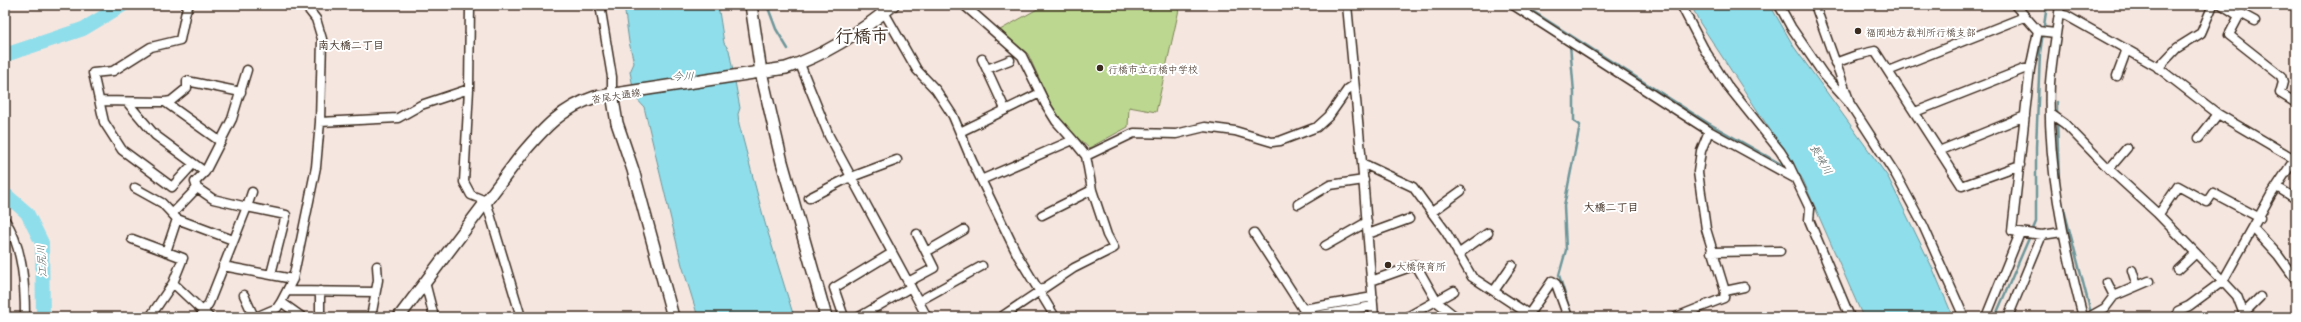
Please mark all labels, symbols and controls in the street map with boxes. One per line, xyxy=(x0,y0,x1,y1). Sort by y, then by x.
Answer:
district label: 行橋市 xyxy=(835,21,889,48)
place label: 福岡地方裁判所行橋支部 xyxy=(1866,24,1976,39)
marker: 福岡地方裁判所行橋支部 xyxy=(1853,26,1863,36)
district label: 南大橋二丁目 xyxy=(318,36,384,53)
place label: 行橋市立行橋中学校 xyxy=(1108,61,1198,76)
marker: 行橋市立行橋中学校 xyxy=(1095,63,1105,73)
water label: 今川 xyxy=(672,67,694,84)
street label: 沓尾大通線 xyxy=(590,84,642,106)
water label: 長峡川 xyxy=(1806,140,1838,178)
district label: 大橋二丁目 xyxy=(1584,198,1639,215)
water label: 江尻川 xyxy=(32,244,50,278)
place label: 大橋保育所 xyxy=(1396,258,1446,273)
marker: 大橋保育所 xyxy=(1383,260,1393,270)

